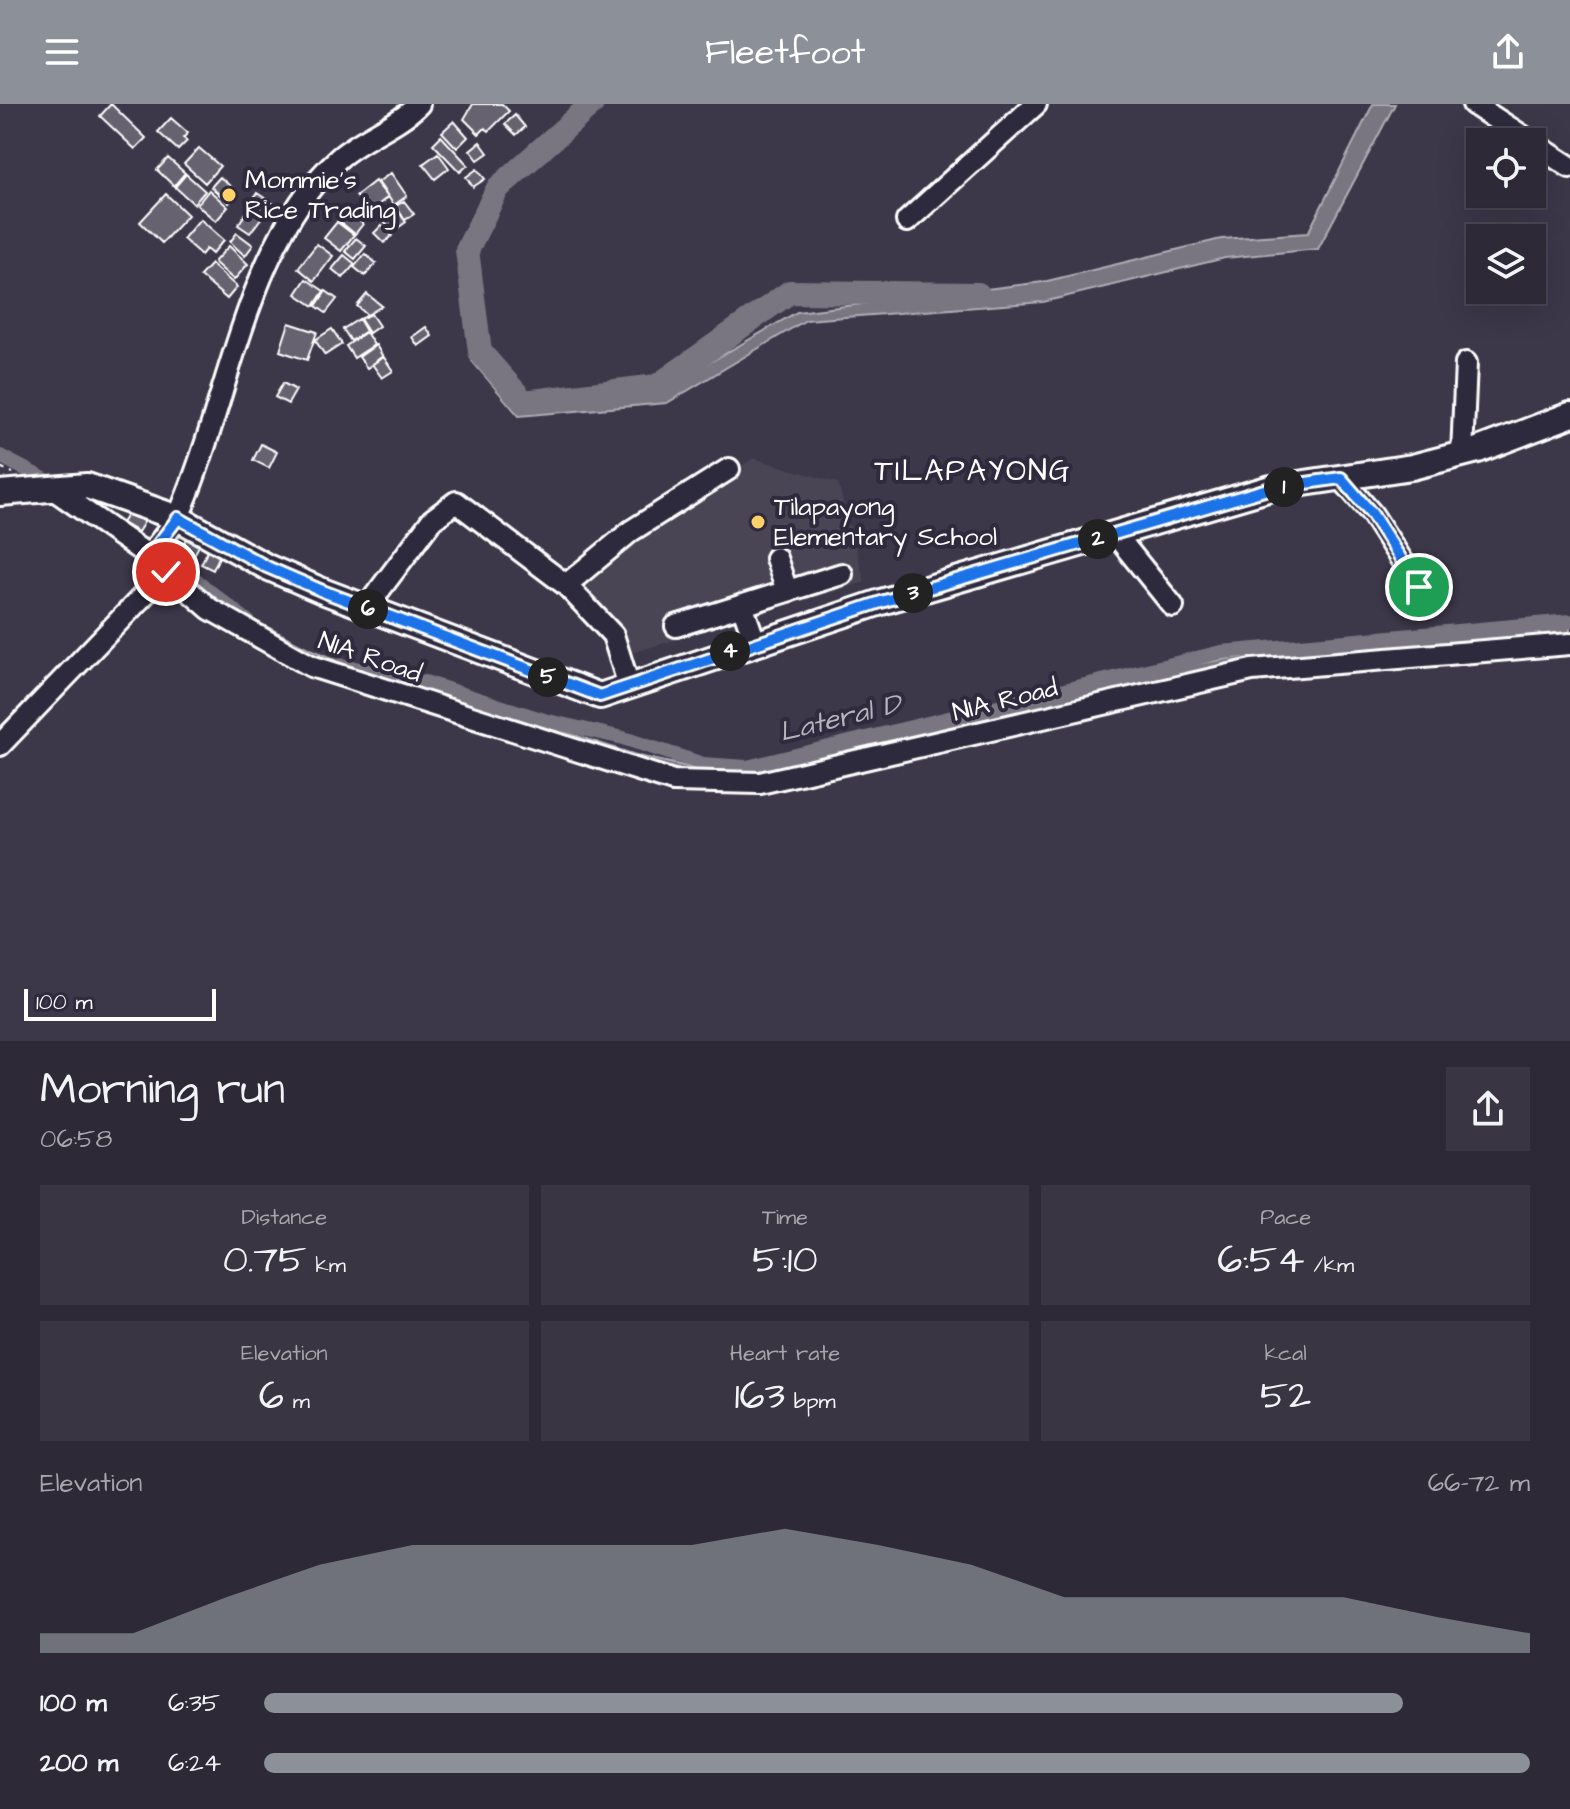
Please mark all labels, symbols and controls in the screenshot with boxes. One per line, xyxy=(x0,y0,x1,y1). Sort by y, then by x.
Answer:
text: Fleetfoot xyxy=(705,27,865,78)
icon: menu xyxy=(40,30,84,74)
icon: share xyxy=(1486,30,1530,74)
map controls xyxy=(1466,128,1546,304)
button: locate xyxy=(1466,128,1546,208)
place label: Mommie's Rice Trading xyxy=(245,162,396,230)
marker: Mommie's Rice Trading xyxy=(220,186,238,204)
button: layers xyxy=(1466,224,1546,304)
district label: TILAPAYONG xyxy=(874,450,1072,492)
pin: 1 xyxy=(1264,467,1304,507)
text: 1 xyxy=(1283,471,1285,502)
place label: Tilapayong Elementary School xyxy=(774,489,997,557)
marker: Tilapayong Elementary School xyxy=(749,513,767,531)
pin: 2 xyxy=(1078,519,1118,559)
text: 2 xyxy=(1092,523,1104,554)
pin xyxy=(132,538,200,606)
icon: check xyxy=(144,550,188,594)
pin xyxy=(1385,553,1453,621)
icon: arrive xyxy=(1397,565,1441,609)
pin: 3 xyxy=(893,573,933,613)
text: 3 xyxy=(907,577,919,608)
pin: 6 xyxy=(348,589,388,629)
text: 6 xyxy=(361,593,375,624)
street label: NIA Road xyxy=(314,623,426,691)
pin: 4 xyxy=(710,631,750,671)
text: 4 xyxy=(723,635,737,666)
pin: 5 xyxy=(528,657,568,697)
text: 5 xyxy=(540,661,556,692)
street label: NIA Road xyxy=(949,670,1061,730)
water label: Lateral D xyxy=(775,683,907,752)
scale bar xyxy=(24,985,216,1021)
text: 100 m xyxy=(36,987,93,1018)
text: Morning run xyxy=(40,1060,285,1121)
button: share xyxy=(1446,1067,1530,1151)
text: 06:58 xyxy=(40,1121,112,1157)
text: Distance xyxy=(242,1202,327,1233)
text: Time xyxy=(762,1202,808,1233)
text: Pace xyxy=(1260,1202,1311,1233)
text: 0.75 xyxy=(223,1233,307,1288)
text: 5:10 xyxy=(752,1233,818,1288)
text: 6:54 xyxy=(1217,1233,1305,1288)
text: km xyxy=(307,1250,346,1281)
text: /km xyxy=(1305,1250,1354,1281)
text: Elevation xyxy=(241,1338,328,1369)
text: Heart rate xyxy=(730,1338,840,1369)
text: kcal xyxy=(1265,1338,1307,1369)
text: 6 xyxy=(259,1369,284,1424)
text: 163 xyxy=(734,1369,785,1424)
text: 52 xyxy=(1260,1369,1311,1424)
text: m xyxy=(284,1386,310,1417)
text: bpm xyxy=(785,1386,836,1417)
text: Elevation xyxy=(40,1465,142,1501)
text: 66–72 m xyxy=(1428,1465,1530,1501)
text: 100 m xyxy=(40,1685,107,1721)
text: 6:35 xyxy=(168,1685,220,1721)
text: 200 m xyxy=(40,1745,118,1781)
text: 6:24 xyxy=(168,1745,221,1781)

